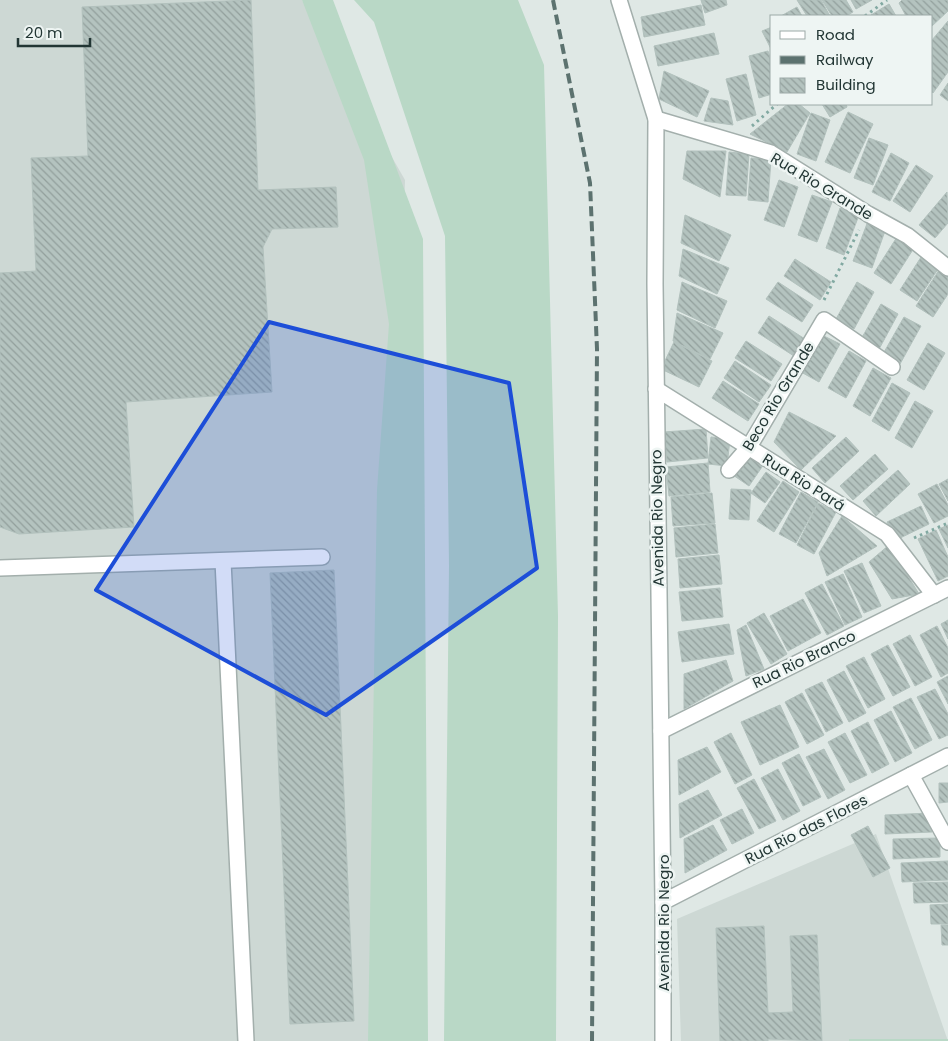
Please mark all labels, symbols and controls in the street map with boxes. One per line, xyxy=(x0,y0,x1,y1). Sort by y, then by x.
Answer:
scale bar xyxy=(18,15,90,47)
legend xyxy=(770,15,933,105)
text: 20 m xyxy=(25,22,63,43)
text: Road xyxy=(816,24,855,45)
text: Railway xyxy=(816,49,874,70)
text: Building xyxy=(816,74,876,95)
street label: Rua Rio Grande xyxy=(767,147,877,225)
street label: Beco Rio Grande xyxy=(737,337,819,455)
street label: Rua Rio Pará xyxy=(759,448,849,516)
street label: Avenida Rio Negro xyxy=(645,449,669,587)
street label: Rua Rio Branco xyxy=(749,625,859,693)
street label: Rua Rio das Flores xyxy=(741,789,871,869)
street label: Avenida Rio Negro xyxy=(653,855,674,992)

